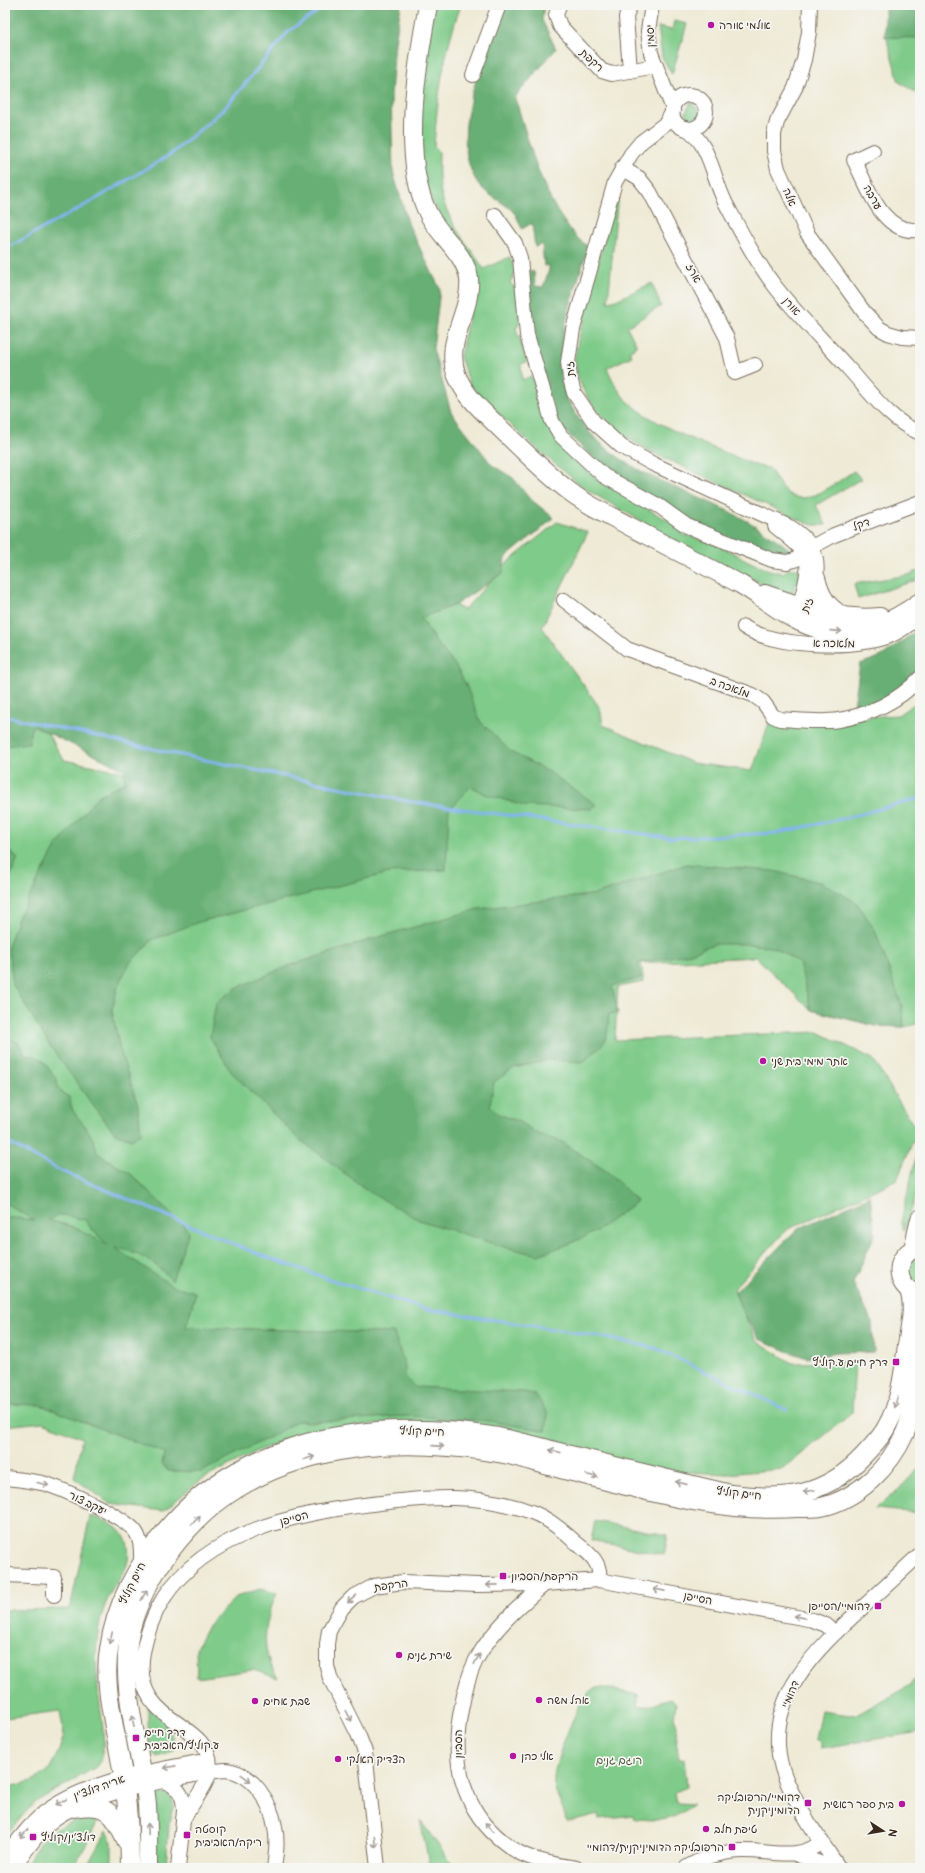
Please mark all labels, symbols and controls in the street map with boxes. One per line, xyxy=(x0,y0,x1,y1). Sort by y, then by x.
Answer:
place label: אולמי אורה xyxy=(719,19,771,32)
marker: אולמי אורה xyxy=(706,20,716,30)
street label: יסמין xyxy=(644,24,657,48)
street label: רקפת xyxy=(577,46,606,74)
street label: ערבה xyxy=(861,183,885,212)
street label: אלה xyxy=(780,186,799,209)
street label: ארז xyxy=(683,261,704,286)
street label: אורן xyxy=(780,294,803,318)
street label: זית xyxy=(563,361,578,378)
street label: דקל xyxy=(851,515,872,534)
street label: זית xyxy=(798,596,817,616)
one-way arrow xyxy=(829,628,842,635)
street label: מלאכה א xyxy=(813,637,855,650)
street label: מלאכה ב xyxy=(708,674,751,701)
place label: אתר מימי בית שני xyxy=(771,1055,848,1068)
marker: אתר מימי בית שני xyxy=(758,1056,768,1066)
place label: דרך חיים ע.קוליץ xyxy=(812,1356,888,1369)
marker: דרך חיים ע.קוליץ xyxy=(891,1357,901,1367)
one-way arrow xyxy=(892,1395,899,1408)
street label: חיים קוליץ xyxy=(399,1424,445,1439)
one-way arrow xyxy=(431,1442,444,1449)
one-way arrow xyxy=(549,1447,562,1455)
one-way arrow xyxy=(302,1454,315,1461)
one-way arrow xyxy=(586,1473,599,1481)
one-way arrow xyxy=(675,1478,688,1486)
one-way arrow xyxy=(37,1481,50,1488)
street label: חיים קוליץ xyxy=(716,1484,762,1503)
one-way arrow xyxy=(803,1487,816,1495)
street label: יעקב צור xyxy=(66,1489,109,1518)
street label: הסייפן xyxy=(278,1508,310,1529)
one-way arrow xyxy=(191,1516,201,1525)
street label: חיים קוליץ xyxy=(116,1560,149,1606)
place label: הרקפת/הסביון xyxy=(511,1570,578,1583)
marker: הרקפת/הסביון xyxy=(498,1571,508,1581)
street label: הרקפת xyxy=(372,1577,409,1594)
one-way arrow xyxy=(486,1581,499,1589)
one-way arrow xyxy=(652,1586,665,1594)
one-way arrow xyxy=(141,1589,148,1601)
street label: הסייפן xyxy=(682,1589,713,1608)
one-way arrow xyxy=(347,1594,357,1603)
place label: דהומיי/הסייפן xyxy=(808,1600,870,1613)
marker: דהומיי/הסייפן xyxy=(873,1601,883,1611)
one-way arrow xyxy=(794,1613,807,1621)
one-way arrow xyxy=(106,1631,114,1644)
place label: שירת גנים xyxy=(407,1649,452,1662)
marker: שירת גנים xyxy=(394,1650,404,1660)
one-way arrow xyxy=(474,1654,481,1666)
street label: דהומיי xyxy=(779,1678,802,1710)
place label: אהל משה xyxy=(547,1694,590,1707)
place label: שבת אחים xyxy=(263,1695,311,1708)
marker: אהל משה xyxy=(534,1695,544,1705)
marker: שבת אחים xyxy=(250,1696,260,1706)
one-way arrow xyxy=(345,1710,353,1722)
one-way arrow xyxy=(129,1715,137,1728)
place label: דרך חיים ע.קוליץ/האביבית xyxy=(143,1726,219,1752)
street label: הסביון xyxy=(452,1729,465,1759)
marker: דרך חיים ע.קוליץ/האביבית xyxy=(131,1733,141,1743)
place label: אלי כהן xyxy=(521,1750,554,1763)
marker: אלי כהן xyxy=(508,1751,518,1761)
place label: הצדיק האלקי xyxy=(346,1753,405,1766)
marker: הצדיק האלקי xyxy=(333,1754,343,1764)
park label: רוגם גנים xyxy=(596,1754,642,1767)
one-way arrow xyxy=(164,1764,177,1772)
street label: אריה דולצ'ין xyxy=(72,1772,127,1803)
one-way arrow xyxy=(241,1774,252,1782)
place label: דהומיי/הרפובליקה הדומיניקנית xyxy=(717,1791,800,1818)
marker: דהומיי/הרפובליקה הדומיניקנית xyxy=(803,1798,813,1808)
place label: בית ספר ראשית xyxy=(822,1798,894,1811)
one-way arrow xyxy=(55,1799,67,1807)
marker: בית ספר ראשית xyxy=(897,1799,907,1809)
north arrow xyxy=(863,1811,903,1851)
one-way arrow xyxy=(485,1822,494,1833)
one-way arrow xyxy=(144,1823,152,1836)
place label: קוסטה ריקה/האביבית xyxy=(194,1823,262,1849)
place label: טיפת חלב xyxy=(714,1823,757,1836)
marker: טיפת חלב xyxy=(701,1824,711,1834)
text: N xyxy=(885,1828,899,1839)
one-way arrow xyxy=(19,1829,28,1840)
marker: קוסטה ריקה/האביבית xyxy=(182,1830,192,1840)
place label: דולצ׳ין/קוליץ xyxy=(41,1831,96,1844)
marker: דולצ׳ין/קוליץ xyxy=(28,1832,38,1842)
one-way arrow xyxy=(371,1835,379,1848)
place label: הרפובליקה הדומיניקנית/דהומיי xyxy=(587,1841,724,1855)
marker: הרפובליקה הדומיניקנית/דהומיי xyxy=(727,1842,737,1852)

